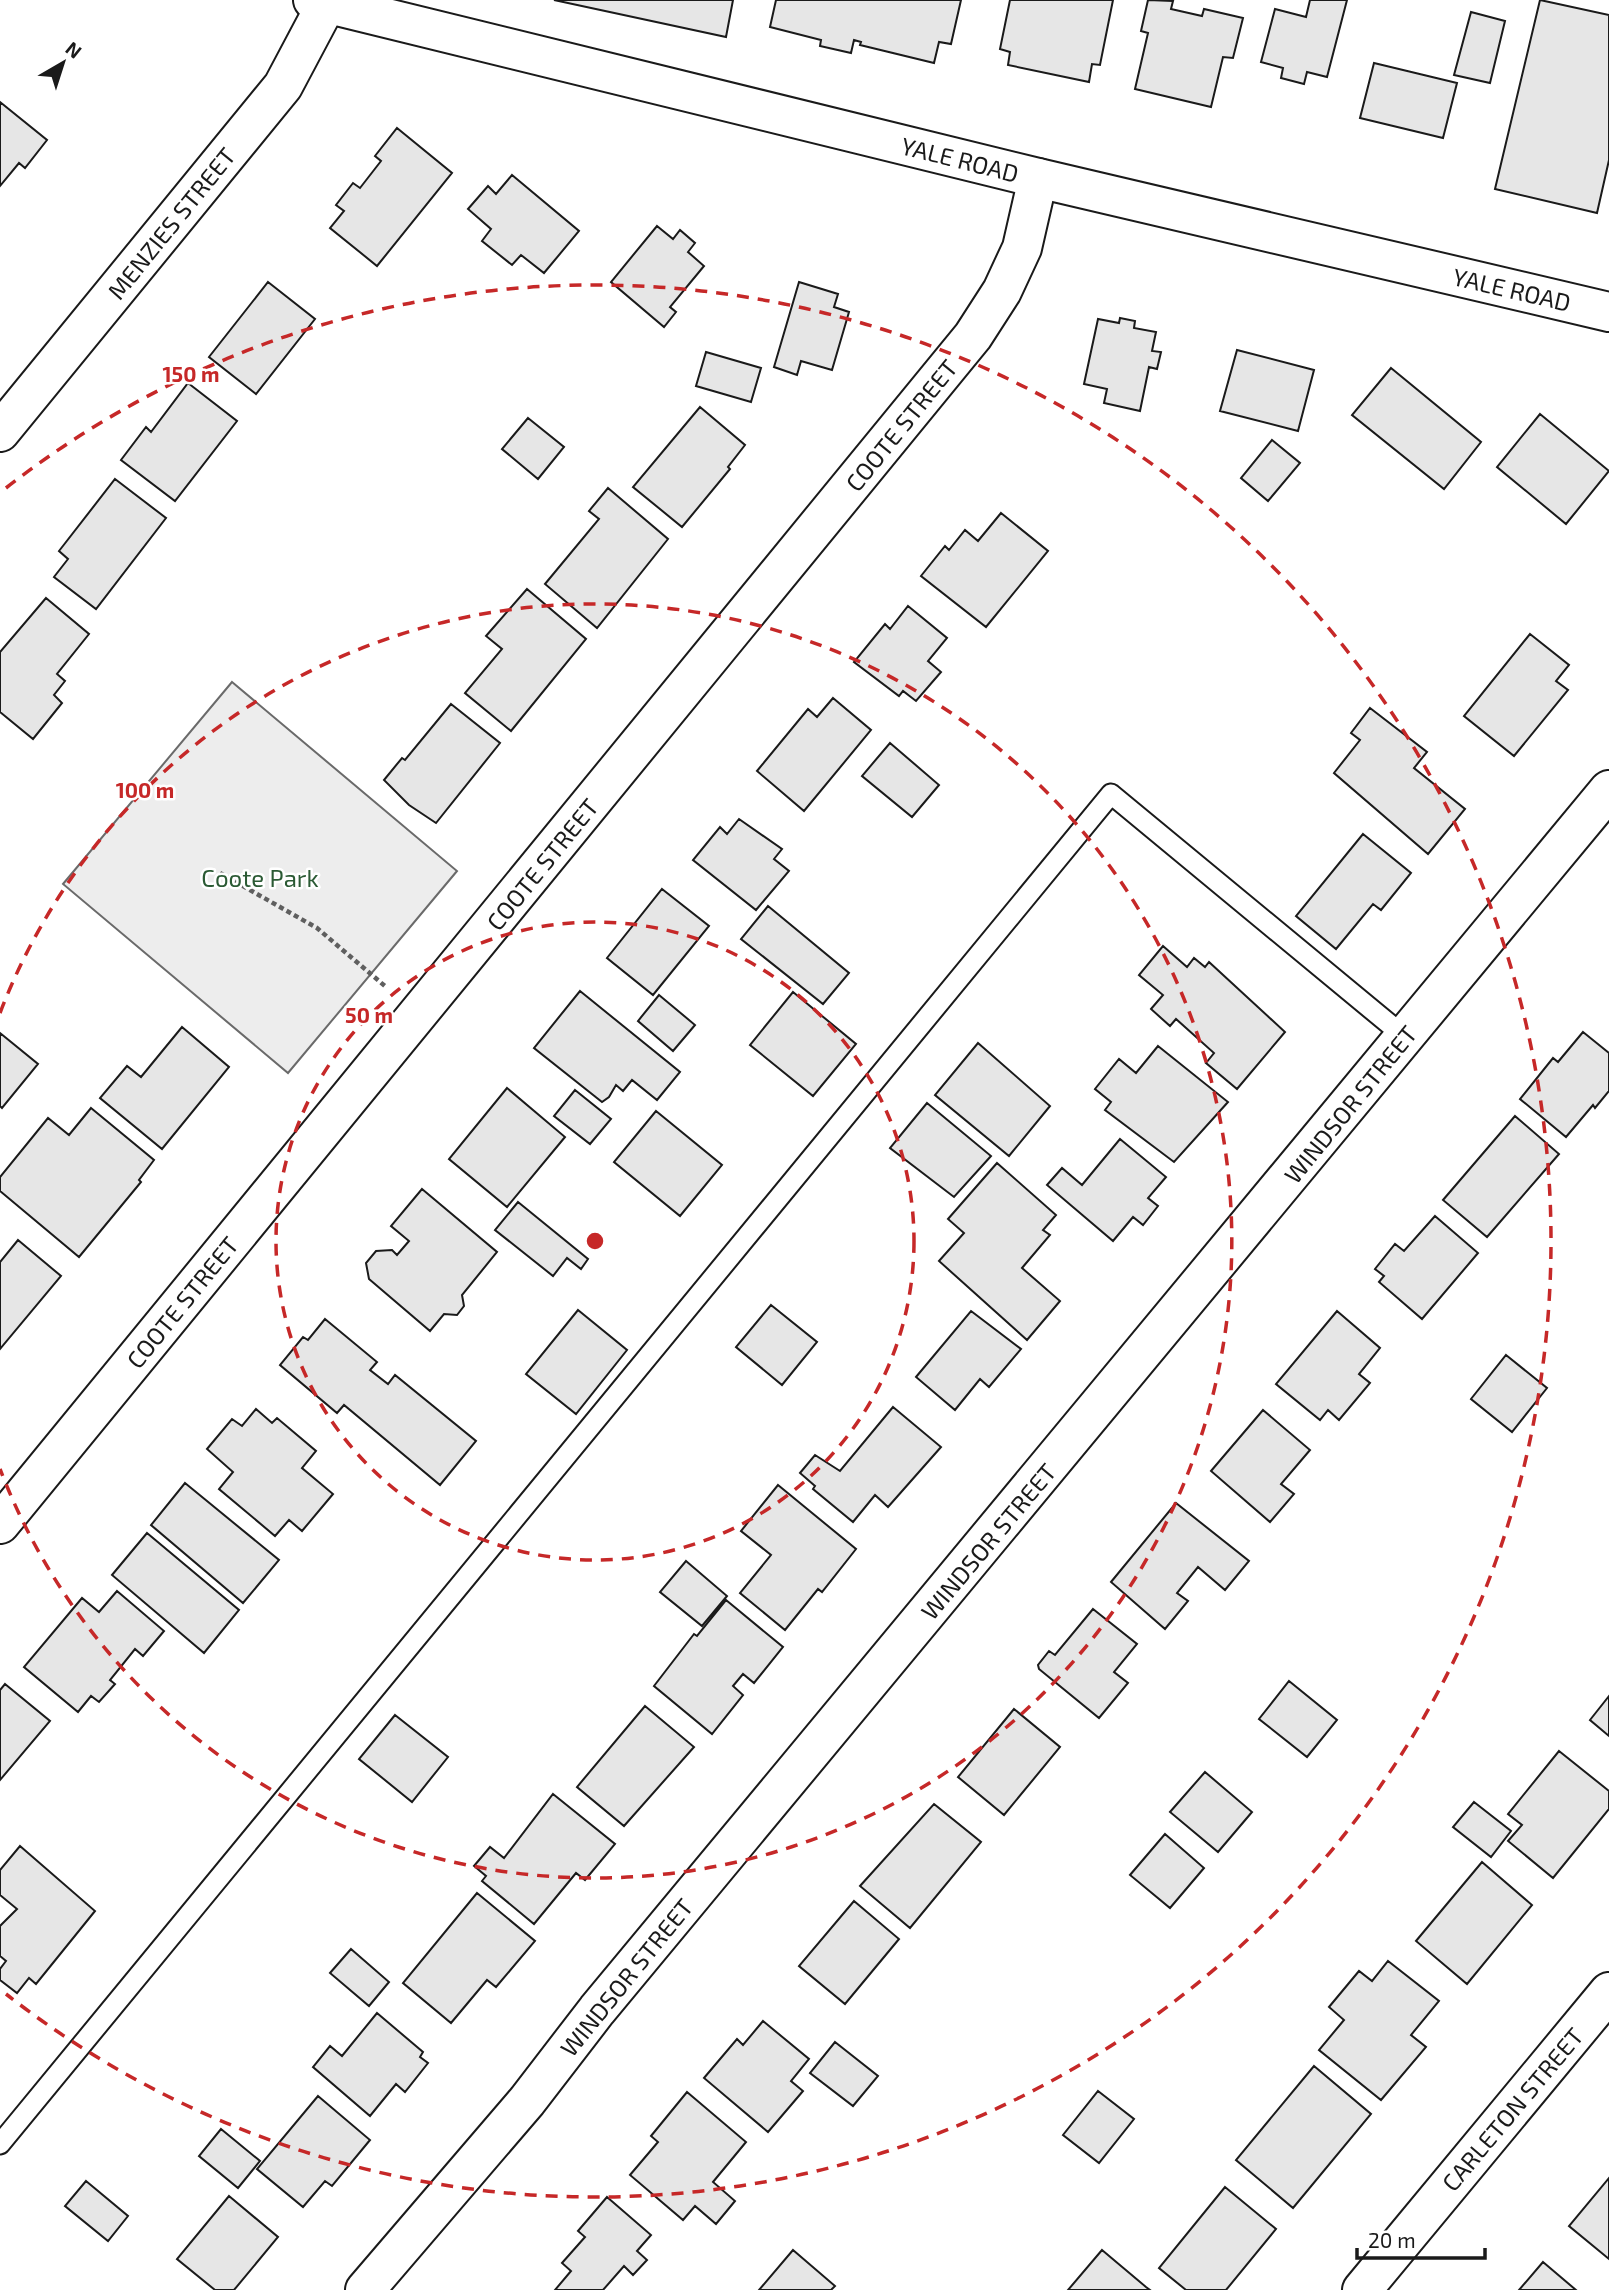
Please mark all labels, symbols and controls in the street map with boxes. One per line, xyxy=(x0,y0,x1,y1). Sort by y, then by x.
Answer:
north arrow xyxy=(28,28,98,98)
text: N xyxy=(61,36,87,63)
street label: YALE ROAD xyxy=(898,130,1022,188)
street label: MENZIES STREET xyxy=(101,141,241,305)
street label: YALE ROAD xyxy=(1450,261,1574,317)
street label: COOTE STREET xyxy=(839,353,963,497)
text: 150 m xyxy=(163,361,219,386)
text: 100 m xyxy=(116,777,174,802)
street label: COOTE STREET xyxy=(480,792,604,936)
park label: Coote Park xyxy=(201,863,319,892)
text: 50 m xyxy=(345,1002,393,1027)
street label: WINDSOR STREET xyxy=(1277,1019,1423,1189)
centre of rings xyxy=(583,1229,607,1253)
street label: COOTE STREET xyxy=(120,1230,244,1374)
street label: WINDSOR STREET xyxy=(914,1457,1062,1625)
street label: WINDSOR STREET xyxy=(553,1892,699,2062)
street label: CARLETON STREET xyxy=(1435,2021,1589,2197)
scale bar xyxy=(1357,2216,1485,2260)
text: 20 m xyxy=(1368,2227,1416,2252)

